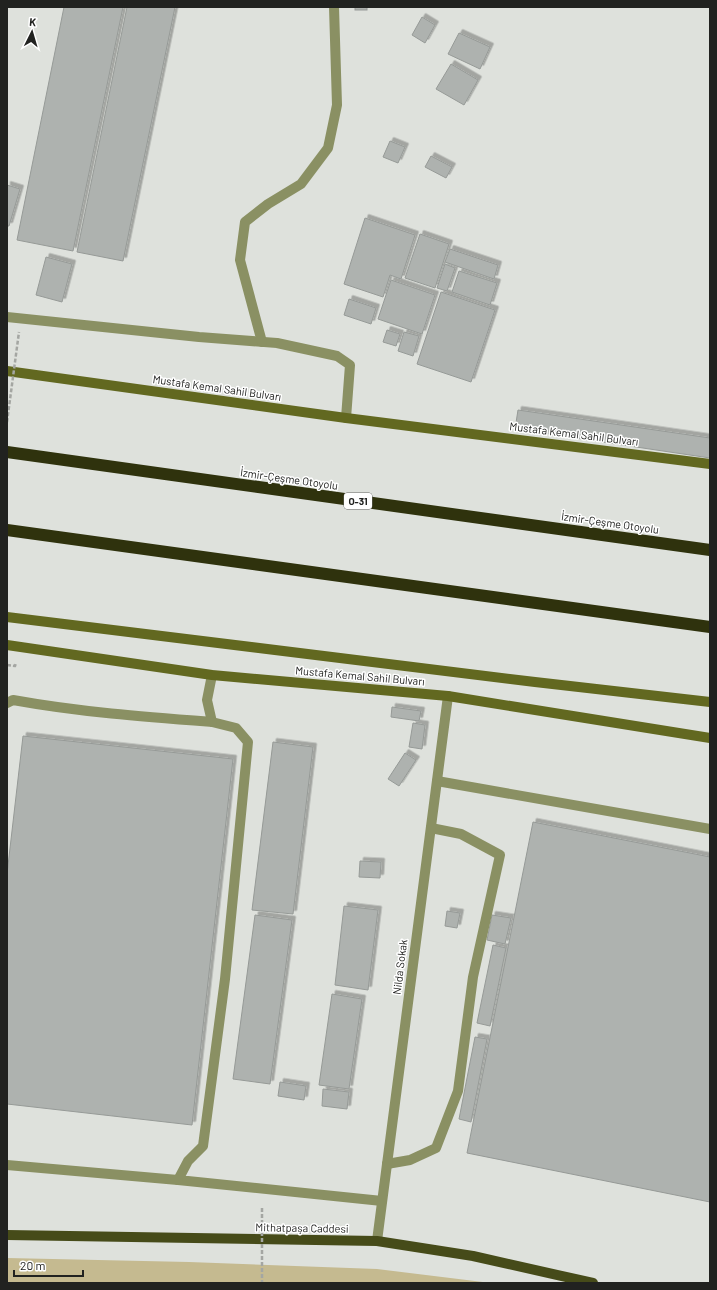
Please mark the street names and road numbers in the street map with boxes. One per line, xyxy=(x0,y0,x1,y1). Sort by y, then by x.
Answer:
street label: Mustafa Kemal Sahil Bulvarı xyxy=(152,372,282,403)
street label: Mustafa Kemal Sahil Bulvarı xyxy=(509,419,639,448)
street label: İzmir-Çeşme Otoyolu xyxy=(239,464,339,492)
road number: O-31 xyxy=(344,493,372,509)
street label: İzmir-Çeşme Otoyolu xyxy=(560,508,660,536)
street label: Mustafa Kemal Sahil Bulvarı xyxy=(295,663,425,688)
street label: Nilda Sokak xyxy=(390,938,409,995)
street label: Mithatpaşa Caddesi xyxy=(255,1220,349,1235)

